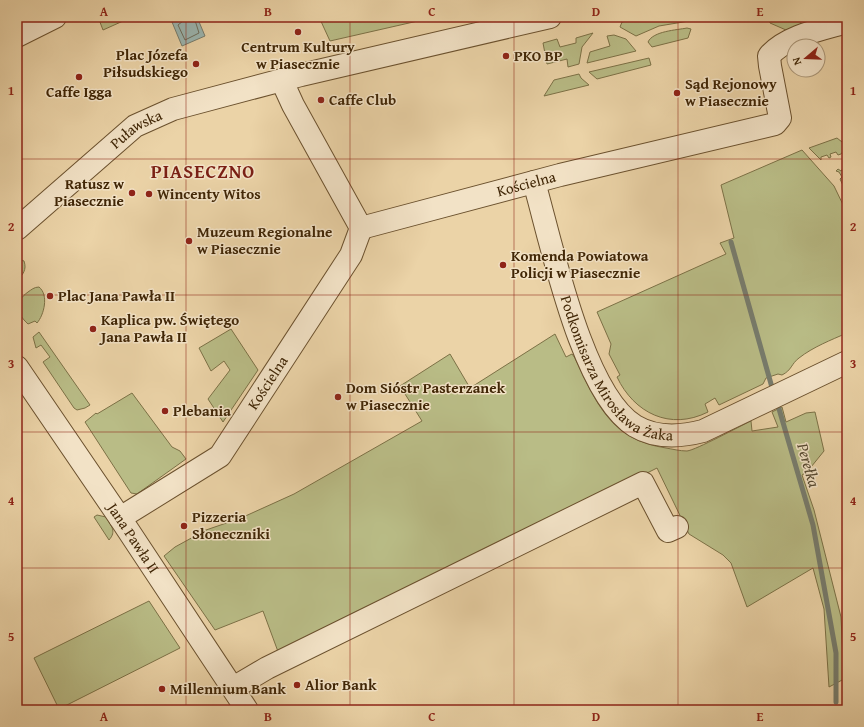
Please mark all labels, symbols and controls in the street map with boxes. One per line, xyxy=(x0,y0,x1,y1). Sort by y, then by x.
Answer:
text: A xyxy=(100,2,109,21)
text: B xyxy=(264,2,272,21)
text: C xyxy=(428,2,436,21)
text: D xyxy=(592,2,600,21)
text: E xyxy=(757,2,764,21)
marker: Centrum Kultury w Piasecznie xyxy=(293,27,303,37)
place label: Centrum Kultury w Piasecznie xyxy=(241,36,355,74)
north arrow xyxy=(786,38,826,78)
place label: Plac Józefa Piłsudskiego xyxy=(103,44,188,82)
place label: PKO BP xyxy=(514,45,563,66)
marker: PKO BP xyxy=(501,51,511,61)
text: N xyxy=(788,55,805,67)
marker: Plac Józefa Piłsudskiego xyxy=(191,59,201,69)
marker: Caffe Igga xyxy=(74,72,84,82)
place label: Sąd Rejonowy w Piasecznie xyxy=(685,73,777,111)
text: 1 xyxy=(8,81,14,100)
place label: Caffe Igga xyxy=(46,81,112,102)
text: 1 xyxy=(850,81,856,100)
marker: Sąd Rejonowy w Piasecznie xyxy=(672,88,682,98)
place label: Caffe Club xyxy=(329,89,396,110)
marker: Caffe Club xyxy=(316,95,326,105)
street label: Puławska xyxy=(105,104,165,153)
district label: PIASECZNO xyxy=(151,157,255,185)
street label: Kościelna xyxy=(494,166,558,201)
place label: Ratusz w Piasecznie xyxy=(54,173,124,211)
place label: Wincenty Witos xyxy=(157,183,261,204)
marker: Ratusz w Piasecznie xyxy=(127,188,137,198)
marker: Wincenty Witos xyxy=(144,189,154,199)
text: 2 xyxy=(8,217,15,236)
text: 2 xyxy=(850,217,857,236)
place label: Muzeum Regionalne w Piasecznie xyxy=(197,221,332,259)
marker: Muzeum Regionalne w Piasecznie xyxy=(184,236,194,246)
place label: Komenda Powiatowa Policji w Piasecznie xyxy=(511,245,649,283)
marker: Komenda Powiatowa Policji w Piasecznie xyxy=(498,260,508,270)
place label: Plac Jana Pawła II xyxy=(58,285,175,306)
marker: Plac Jana Pawła II xyxy=(45,291,55,301)
street label: Podkomisarza Mirosława Żaka xyxy=(556,293,673,445)
place label: Kaplica pw. Świętego Jana Pawła II xyxy=(98,309,239,347)
marker: Kaplica pw. Świętego Jana Pawła II xyxy=(88,324,98,334)
street label: Kościelna xyxy=(242,352,292,414)
text: 3 xyxy=(8,354,14,373)
text: 3 xyxy=(850,354,856,373)
place label: Dom Sióstr Pasterzanek w Piasecznie xyxy=(346,377,506,415)
marker: Dom Sióstr Pasterzanek w Piasecznie xyxy=(333,392,343,402)
place label: Plebania xyxy=(173,400,231,421)
marker: Plebania xyxy=(160,406,170,416)
water label: Perełka xyxy=(791,439,827,491)
text: 4 xyxy=(8,491,15,510)
text: 4 xyxy=(850,491,857,510)
street label: Jana Pawła II xyxy=(102,497,165,577)
place label: Pizzeria Słoneczniki xyxy=(192,506,270,544)
marker: Pizzeria Słoneczniki xyxy=(179,521,189,531)
text: 5 xyxy=(8,627,15,646)
text: 5 xyxy=(850,627,857,646)
place label: Alior Bank xyxy=(305,674,377,695)
place label: Millennium Bank xyxy=(170,678,286,699)
marker: Alior Bank xyxy=(292,680,302,690)
marker: Millennium Bank xyxy=(157,684,167,694)
text: A xyxy=(100,707,109,726)
text: B xyxy=(264,707,272,726)
text: C xyxy=(428,707,436,726)
text: D xyxy=(592,707,600,726)
text: E xyxy=(757,707,764,726)

